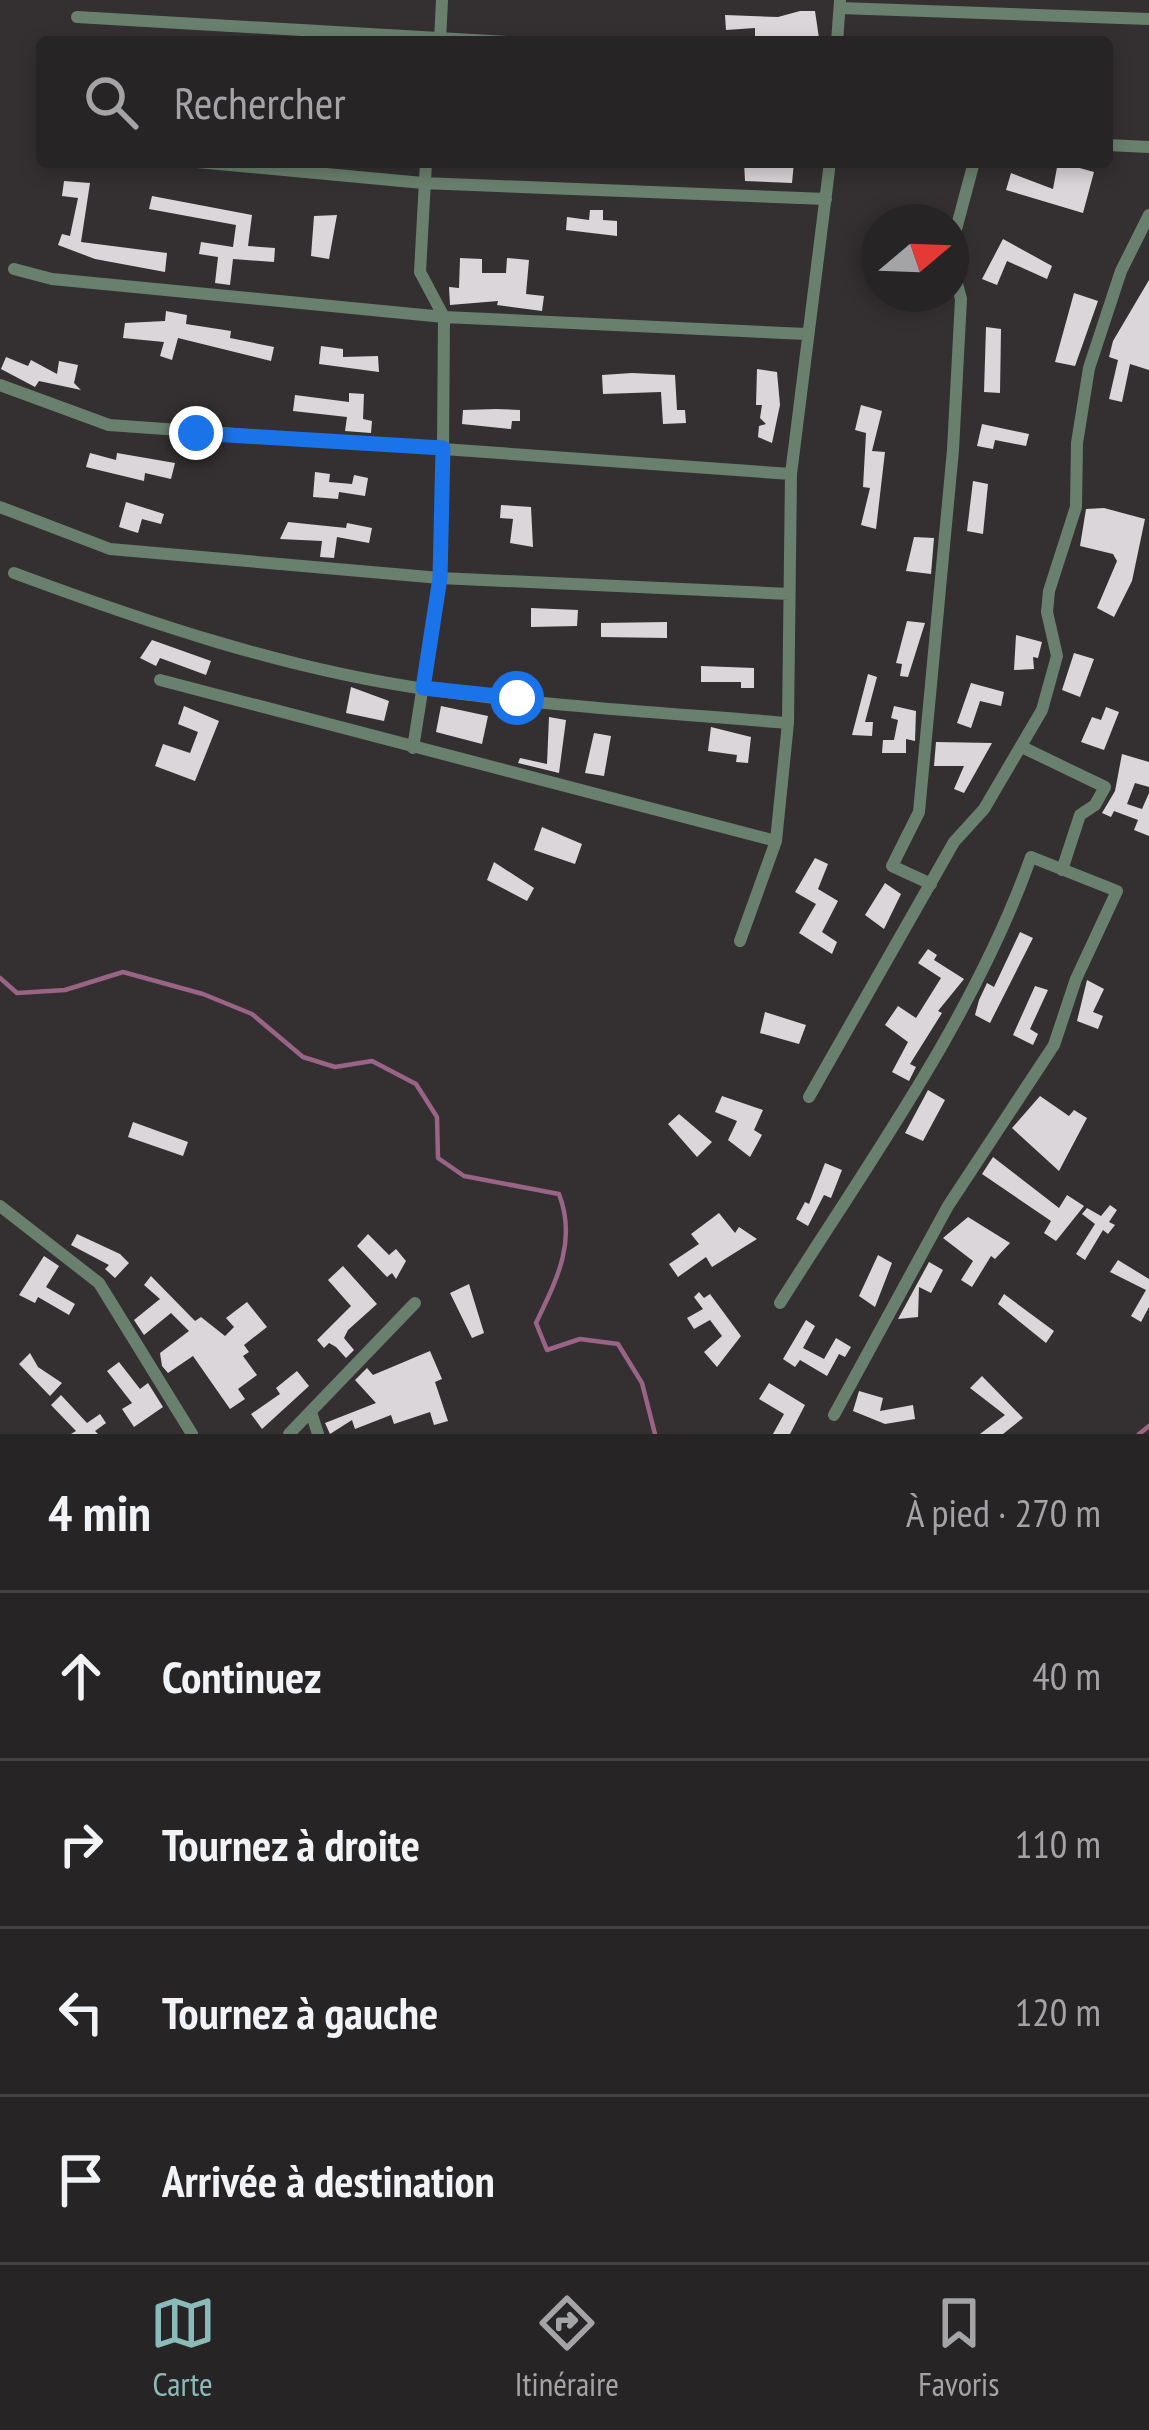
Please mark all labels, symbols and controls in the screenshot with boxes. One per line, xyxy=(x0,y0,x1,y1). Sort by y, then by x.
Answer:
search box xyxy=(36,36,1113,168)
icon: search xyxy=(78,69,144,135)
text: Rechercher xyxy=(174,73,346,131)
north arrow xyxy=(861,204,969,312)
route end xyxy=(169,406,223,460)
route start xyxy=(490,671,544,725)
text: 4 min xyxy=(48,1479,151,1545)
text: À pied · 270 m xyxy=(906,1487,1101,1538)
icon: ahead xyxy=(48,1643,114,1709)
text: Continuez xyxy=(162,1647,321,1705)
text: 40 m xyxy=(1032,1650,1101,1701)
icon: right xyxy=(48,1811,114,1877)
text: Tournez à droite xyxy=(162,1815,420,1873)
text: 110 m xyxy=(1015,1818,1101,1869)
icon: left xyxy=(48,1979,114,2045)
text: Tournez à gauche xyxy=(162,1983,438,2041)
text: 120 m xyxy=(1015,1986,1101,2037)
icon: arrive xyxy=(48,2147,114,2213)
text: Arrivée à destination xyxy=(162,2151,495,2209)
tab: Carte xyxy=(150,2290,216,2405)
tab: Itinéraire xyxy=(515,2290,619,2405)
tab: Favoris xyxy=(918,2290,999,2405)

